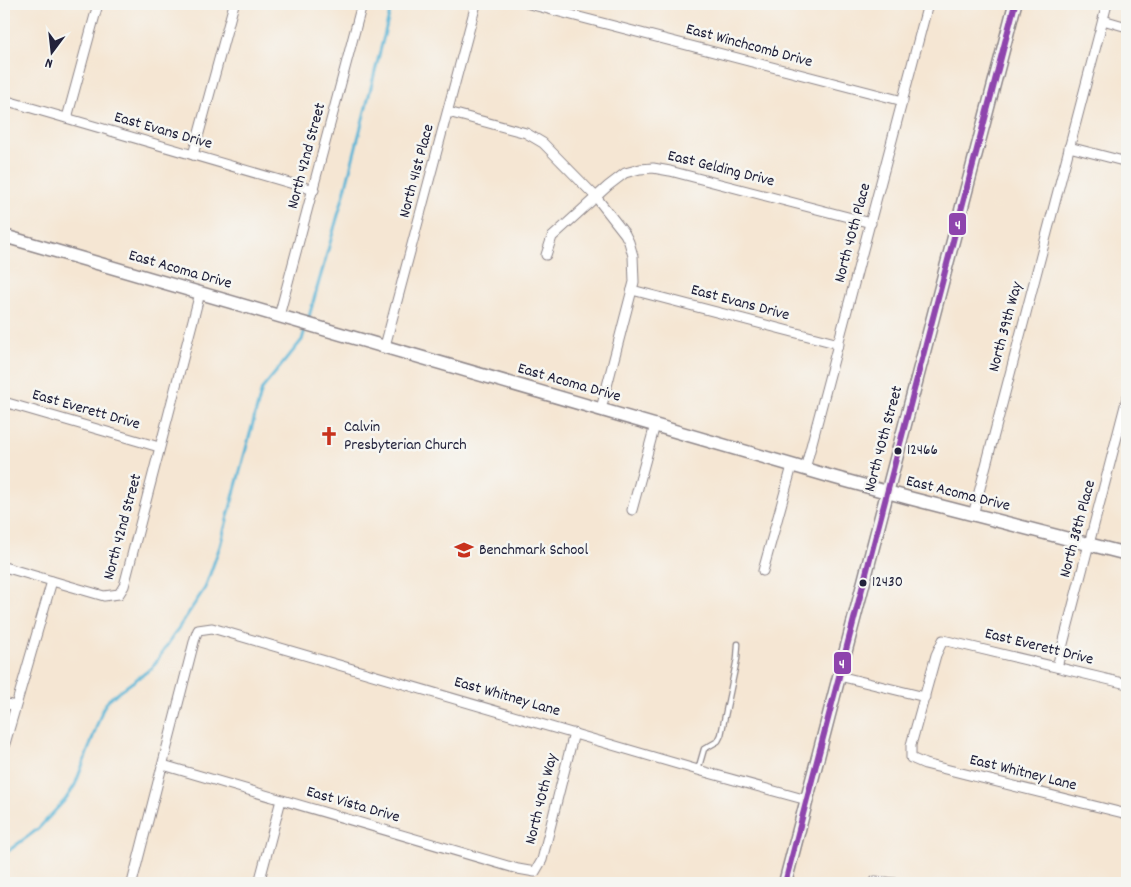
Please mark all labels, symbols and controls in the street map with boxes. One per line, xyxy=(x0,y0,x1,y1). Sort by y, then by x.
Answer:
street label: East Winchcomb Drive xyxy=(683,18,815,74)
north arrow xyxy=(28,28,78,78)
text: N xyxy=(43,52,55,73)
street label: North 42nd Street xyxy=(282,100,332,212)
street label: East Evans Drive xyxy=(111,106,215,156)
street label: North 41st Place xyxy=(393,121,441,221)
street label: East Gelding Drive xyxy=(665,145,777,193)
street label: North 40th Place xyxy=(829,181,877,285)
line badge: 4 xyxy=(948,212,967,236)
text: 4 xyxy=(955,216,961,236)
street label: East Acoma Drive xyxy=(126,244,234,296)
street label: East Evans Drive xyxy=(688,279,792,327)
street label: North 39th Way xyxy=(983,279,1029,375)
street label: East Acoma Drive xyxy=(515,357,623,409)
street label: North 40th Street xyxy=(859,383,909,495)
street label: East Everett Drive xyxy=(29,384,143,436)
place label: Calvin Presbyterian Church xyxy=(344,416,467,457)
church icon: Calvin Presbyterian Church xyxy=(318,425,340,447)
place label: 12466 xyxy=(907,440,938,462)
marker: 12466 xyxy=(893,446,903,456)
street label: East Acoma Drive xyxy=(904,470,1012,518)
street label: North 42nd Street xyxy=(98,471,148,583)
street label: North 38th Place xyxy=(1054,478,1102,580)
school or university icon: Benchmark School xyxy=(453,539,475,561)
place label: Benchmark School xyxy=(479,539,588,562)
place label: 12430 xyxy=(872,572,903,594)
marker: 12430 xyxy=(858,578,868,588)
street label: East Everett Drive xyxy=(982,622,1096,672)
line badge: 4 xyxy=(833,651,852,675)
text: 4 xyxy=(839,655,845,675)
street label: East Whitney Lane xyxy=(451,671,563,723)
street label: East Whitney Lane xyxy=(967,749,1079,797)
street label: North 40th Way xyxy=(520,750,565,847)
street label: East Vista Drive xyxy=(304,781,402,829)

